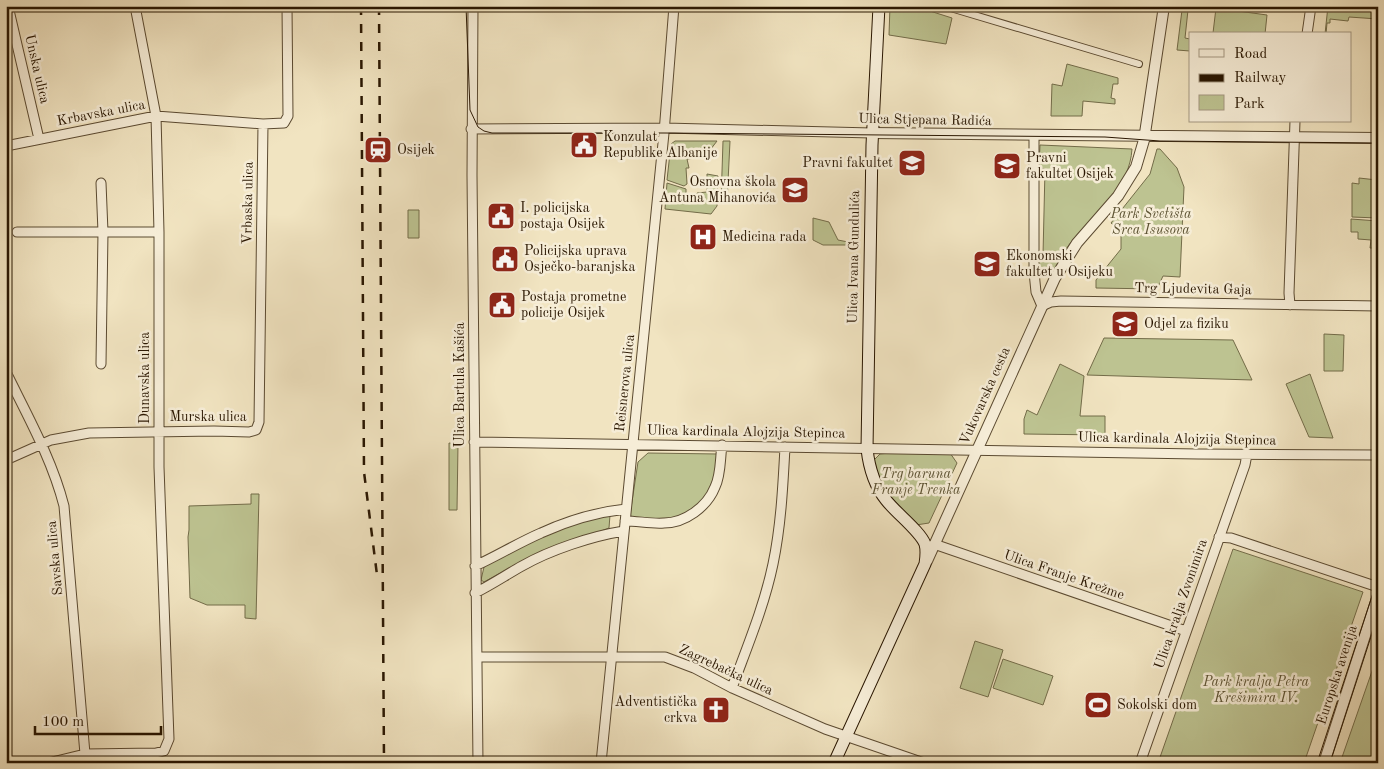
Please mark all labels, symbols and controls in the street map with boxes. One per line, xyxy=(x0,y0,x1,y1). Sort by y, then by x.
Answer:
legend xyxy=(1189,32,1352,122)
street label: Unska ulica xyxy=(22,33,52,105)
text: Road xyxy=(1234,47,1268,62)
text: Railway xyxy=(1234,71,1287,86)
text: Park xyxy=(1234,97,1265,112)
street label: Krbavska ulica xyxy=(56,98,146,128)
street label: Ulica Stjepana Radića xyxy=(858,112,992,128)
public building icon: Konzulat Republike Albanije xyxy=(569,130,599,160)
place label: Konzulat Republike Albanije xyxy=(603,130,717,160)
station icon: Osijek xyxy=(363,135,393,165)
place label: Osijek xyxy=(397,143,435,157)
school or university icon: Pravni fakultet xyxy=(897,148,927,178)
school or university icon: Pravni fakultet Osijek xyxy=(992,151,1022,181)
place label: Pravni fakultet Osijek xyxy=(1026,151,1114,181)
place label: Pravni fakultet xyxy=(802,156,893,170)
street label: Vrbaska ulica xyxy=(240,161,256,245)
place label: Osnovna škola Antuna Mihanovića xyxy=(659,175,776,205)
school or university icon: Osnovna škola Antuna Mihanovića xyxy=(780,175,810,205)
street label: Ulica Ivana Gundulića xyxy=(846,190,862,324)
public building icon: I. policijska postaja Osijek xyxy=(486,201,516,231)
place label: I. policijska postaja Osijek xyxy=(520,201,605,231)
park label: Park Svetišta Srca Isusova xyxy=(1110,207,1192,237)
hospital icon: Medicina rada xyxy=(688,222,718,252)
place label: Medicina rada xyxy=(722,230,807,244)
public building icon: Policijska uprava Osječko-baranjska xyxy=(490,244,520,274)
place label: Policijska uprava Osječko-baranjska xyxy=(524,244,635,274)
school or university icon: Ekonomski fakultet u Osijeku xyxy=(972,249,1002,279)
place label: Ekonomski fakultet u Osijeku xyxy=(1006,249,1113,279)
street label: Trg Ljudevita Gaja xyxy=(1134,281,1252,297)
public building icon: Postaja prometne policije Osijek xyxy=(487,290,517,320)
place label: Postaja prometne policije Osijek xyxy=(521,290,626,320)
school or university icon: Odjel za fiziku xyxy=(1110,309,1140,339)
place label: Odjel za fiziku xyxy=(1144,317,1229,331)
street label: Ulica Bartula Kašića xyxy=(453,322,467,448)
street label: Dunavska ulica xyxy=(138,332,152,424)
street label: Reisnerova ulica xyxy=(613,333,637,433)
street label: Vukovarska cesta xyxy=(957,345,1013,447)
street label: Murska ulica xyxy=(169,410,247,424)
street label: Ulica kardinala Alojzija Stepinca xyxy=(647,423,845,441)
street label: Ulica kardinala Alojzija Stepinca xyxy=(1078,430,1276,448)
park label: Trg baruna Franje Trenka xyxy=(870,467,961,498)
street label: Savska ulica xyxy=(45,520,65,596)
street label: Ulica kralja Zvonimira xyxy=(1152,537,1210,671)
street label: Ulica Franje Krežme xyxy=(1002,548,1126,602)
street label: Europska avenija xyxy=(1314,623,1360,726)
street label: Zagrebačka ulica xyxy=(677,642,775,698)
park label: Park kralja Petra Krešimira IV. xyxy=(1202,675,1310,705)
sports icon: Sokolski dom xyxy=(1083,690,1113,720)
place label: Adventistička crkva xyxy=(615,695,697,725)
church icon: Adventistička crkva xyxy=(701,695,731,725)
place label: Sokolski dom xyxy=(1117,698,1197,712)
scale bar xyxy=(35,704,161,736)
text: 100 m xyxy=(42,715,84,730)

